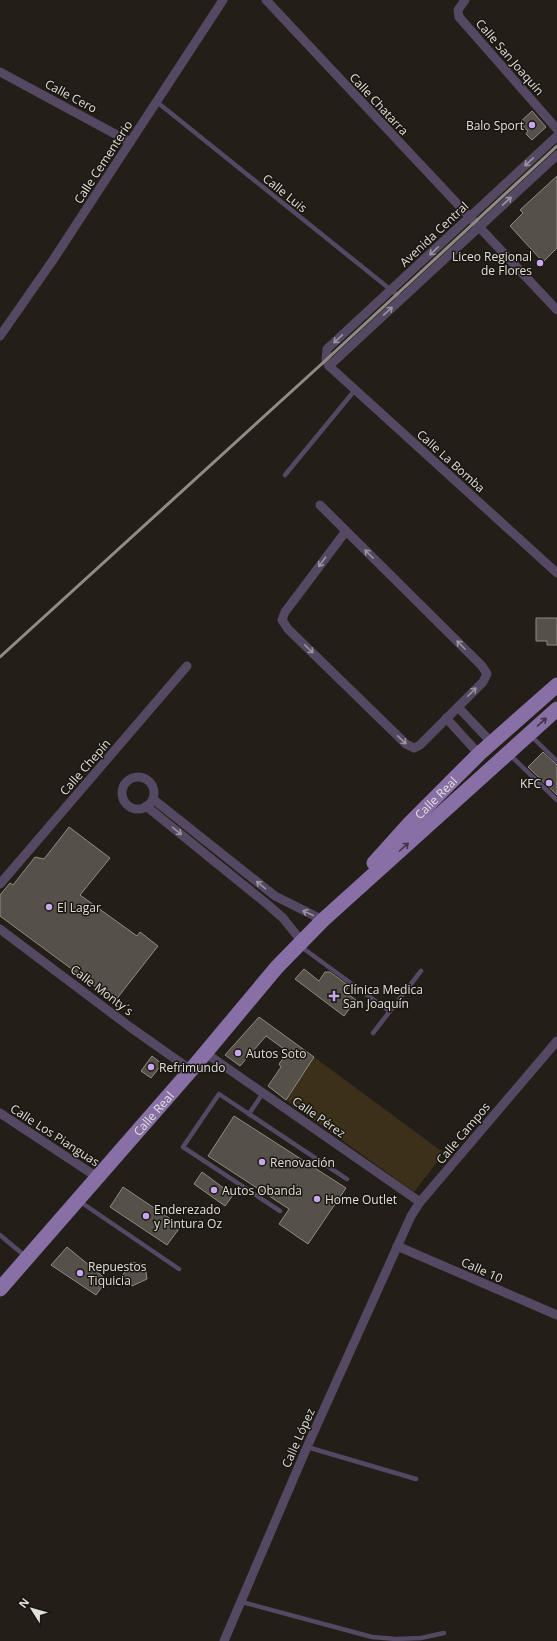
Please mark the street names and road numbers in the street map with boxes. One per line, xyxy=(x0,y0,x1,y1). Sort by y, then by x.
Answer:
street label: Calle San Joaquín xyxy=(472,15,548,99)
street label: Calle Chatarra xyxy=(346,69,412,139)
street label: Calle Cero xyxy=(42,75,100,117)
street label: Calle Cementerio xyxy=(70,117,136,207)
street label: Calle Luis xyxy=(259,170,311,216)
street label: Avenida Central xyxy=(396,198,472,270)
street label: Calle La Bomba xyxy=(413,426,489,496)
street label: Calle Chepín xyxy=(56,735,114,799)
street label: Calle Real xyxy=(410,772,461,823)
street label: Calle Monty´s xyxy=(67,961,137,1019)
street label: Calle Real xyxy=(129,1087,177,1139)
street label: Calle Pérez xyxy=(289,1092,349,1142)
street label: Calle Campos xyxy=(432,1098,494,1167)
street label: Calle Los Pianguas xyxy=(7,1100,103,1170)
street label: Calle 10 xyxy=(459,1253,506,1287)
street label: Calle López xyxy=(277,1405,319,1470)

